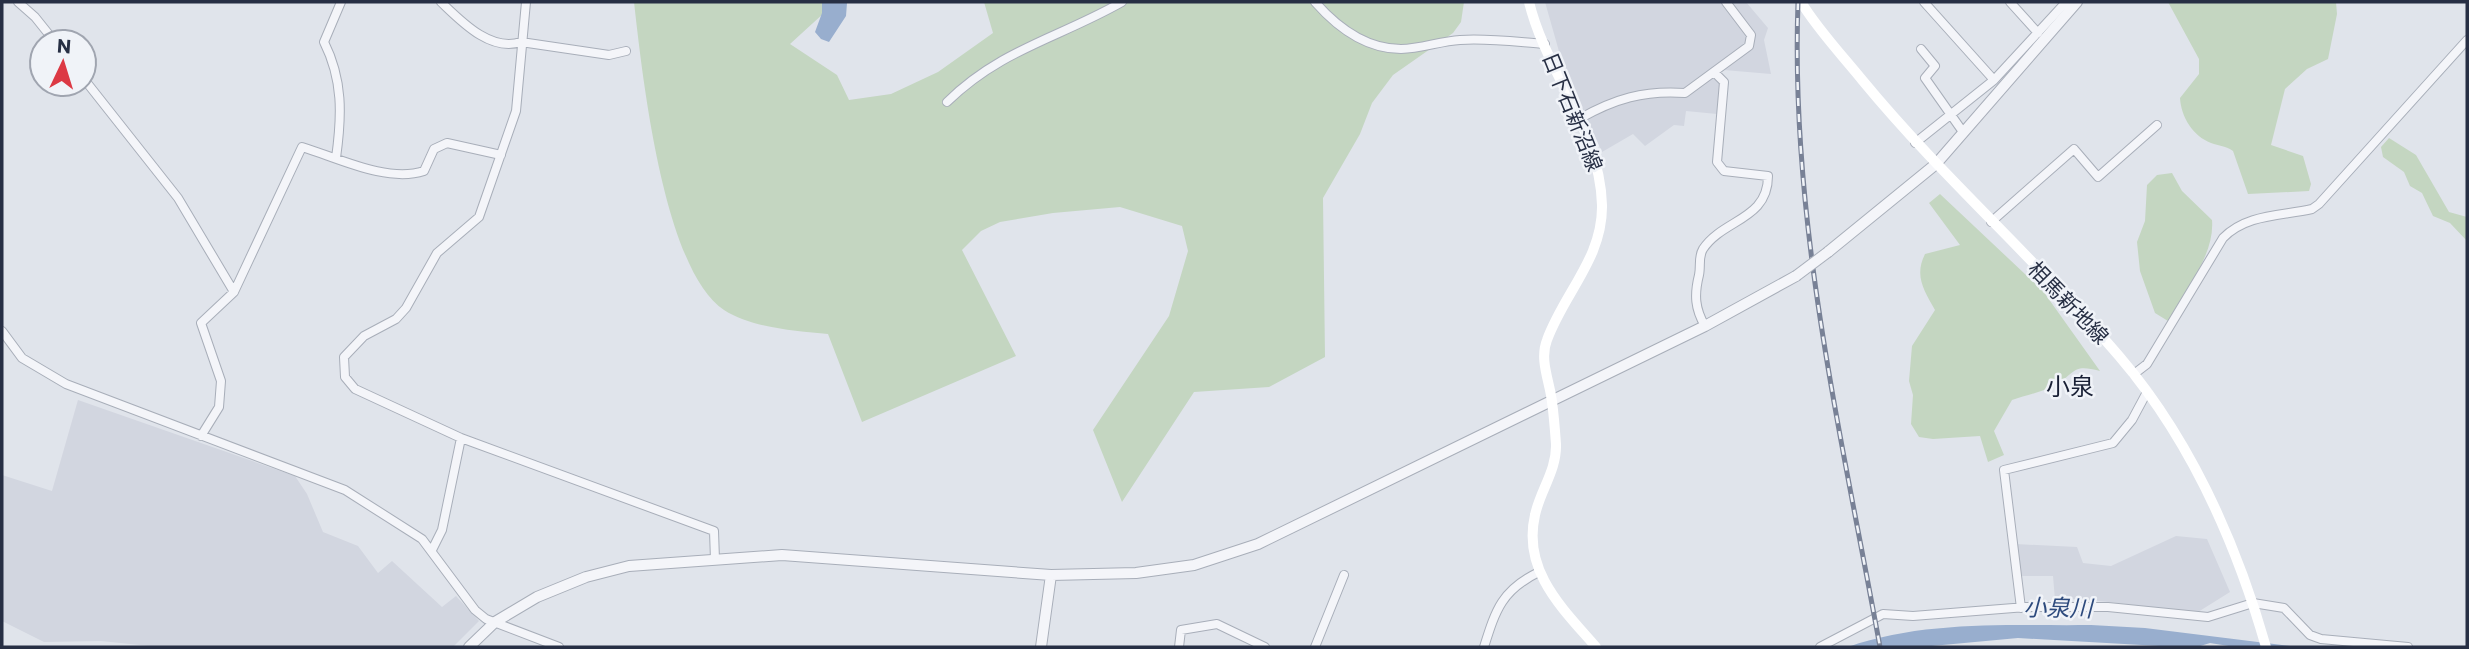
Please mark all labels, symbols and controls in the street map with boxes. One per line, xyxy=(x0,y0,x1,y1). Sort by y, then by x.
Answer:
north arrow xyxy=(28,28,98,98)
text: N xyxy=(56,34,72,58)
street label: 日下石新沼線 xyxy=(1538,48,1609,175)
street label: 相馬新地線 xyxy=(2024,256,2115,348)
district label: 小泉 xyxy=(2046,371,2094,400)
water label: 小泉川 xyxy=(2023,592,2096,622)

